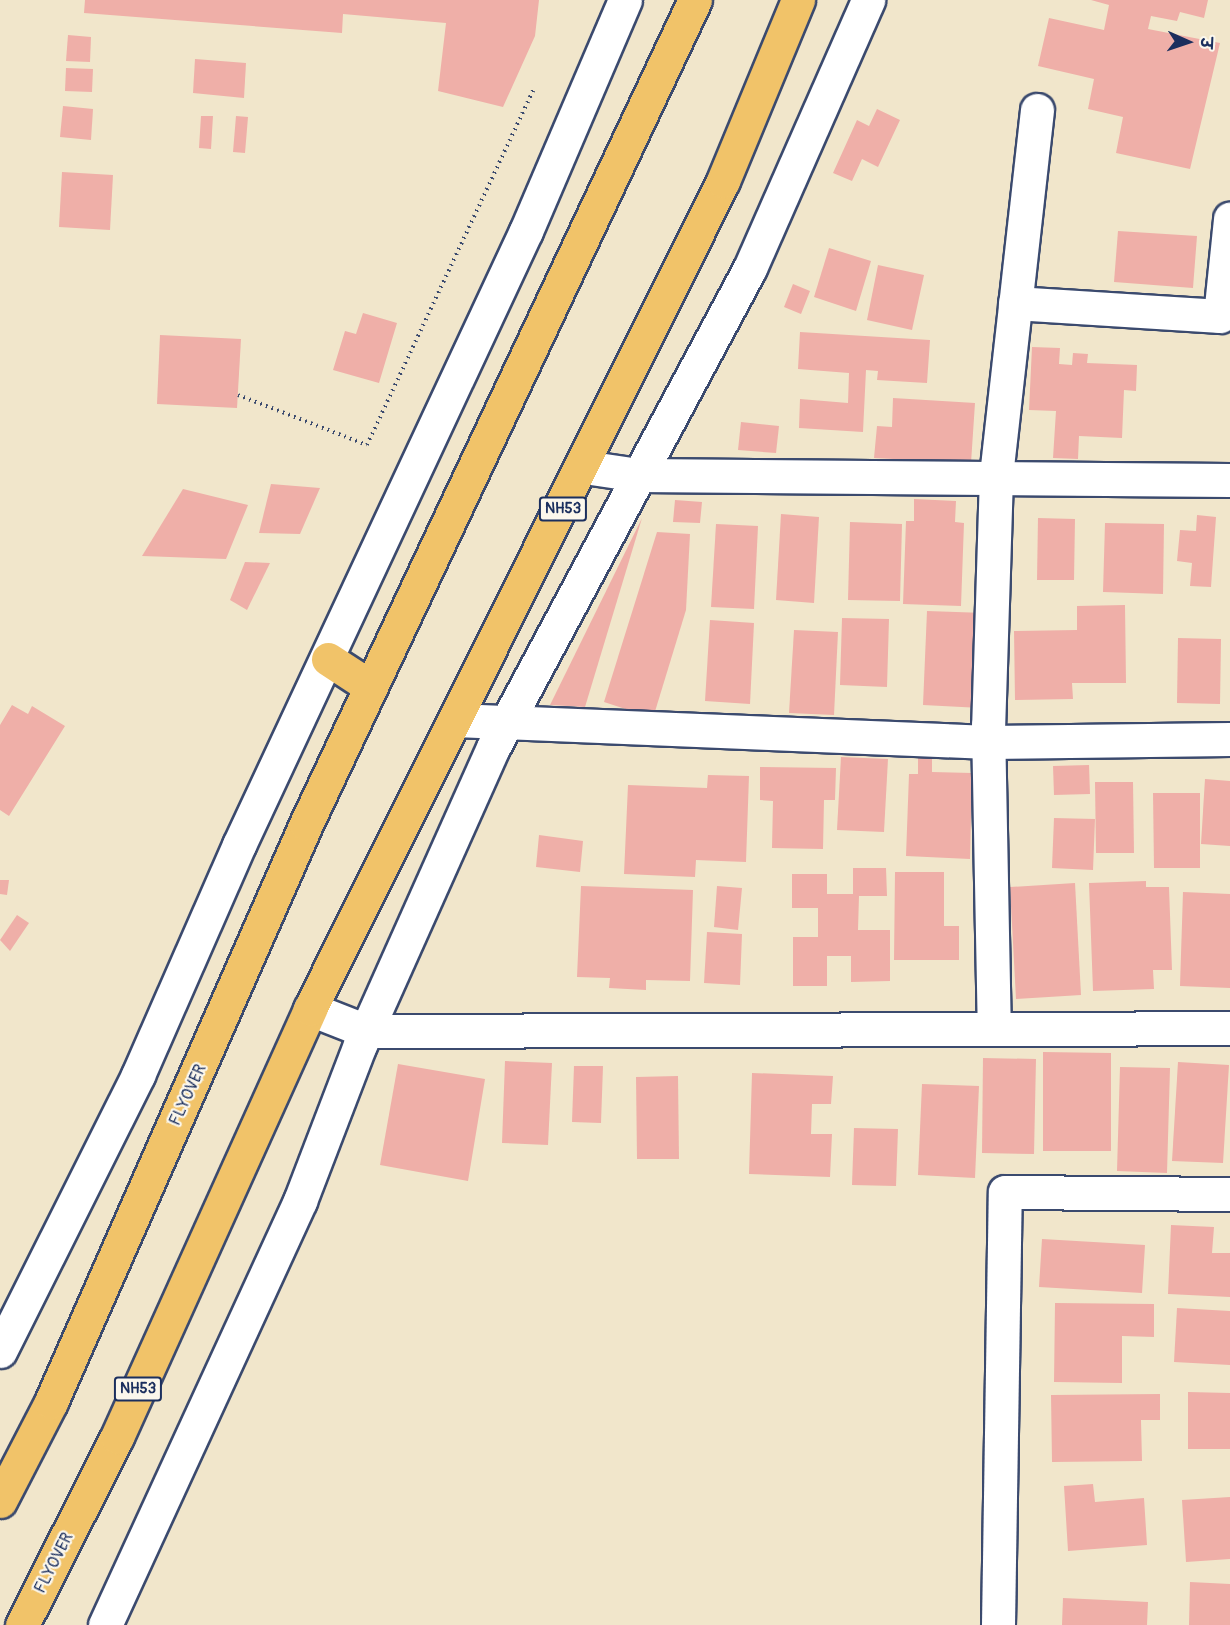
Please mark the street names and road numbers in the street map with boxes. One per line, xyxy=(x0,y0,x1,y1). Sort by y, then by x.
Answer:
road number: NH53 xyxy=(538,497,588,521)
street label: FLYOVER xyxy=(166,1061,210,1129)
road number: NH53 xyxy=(112,1377,164,1401)
street label: FLYOVER xyxy=(31,1530,77,1596)

